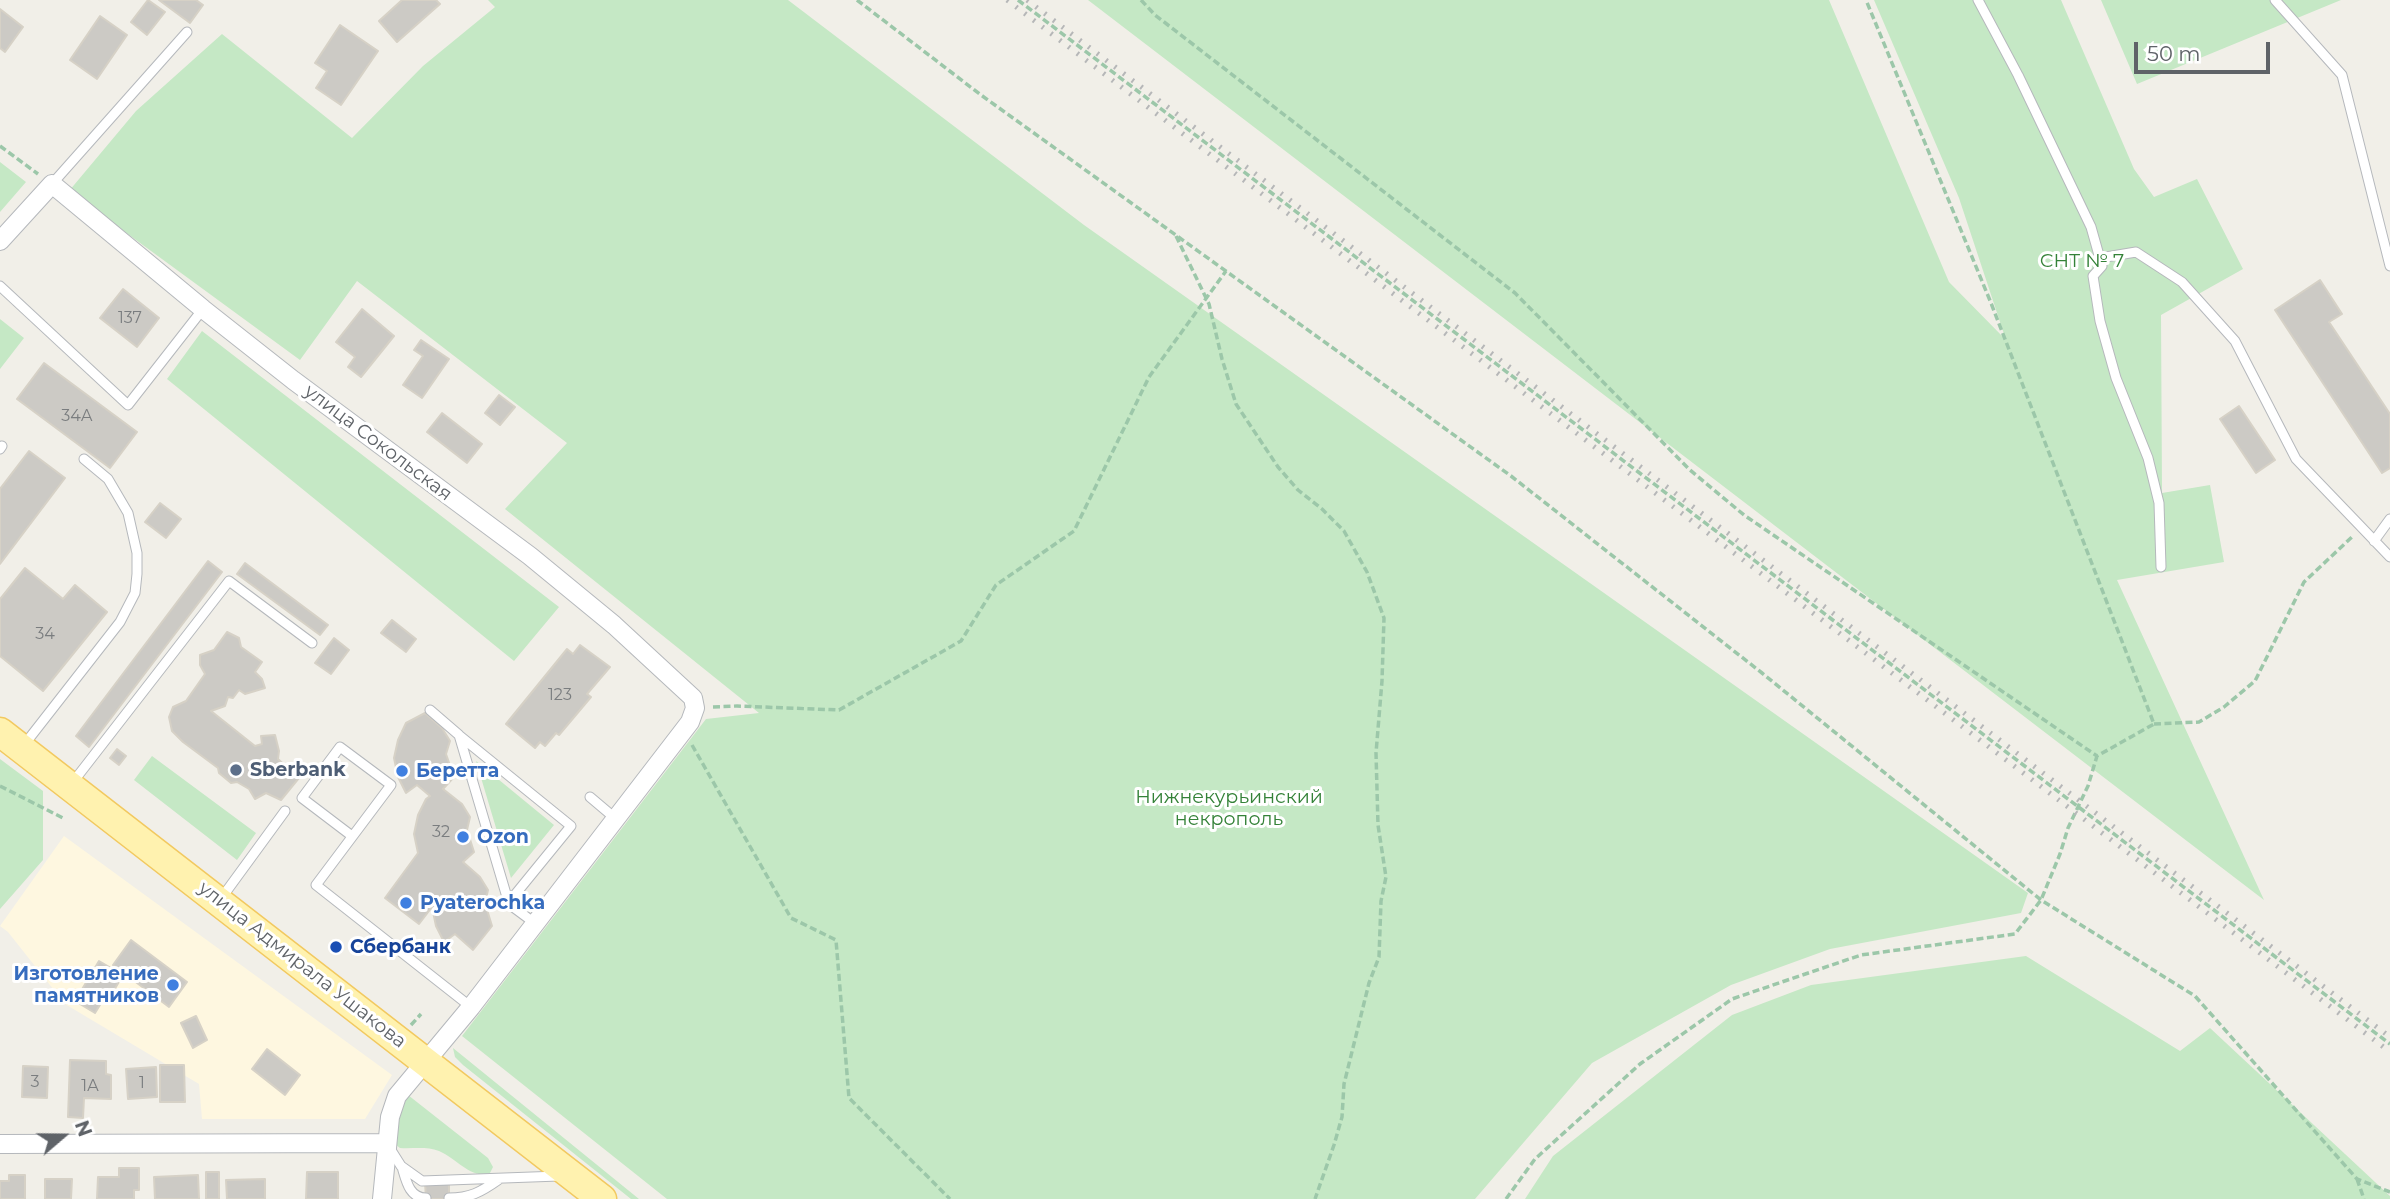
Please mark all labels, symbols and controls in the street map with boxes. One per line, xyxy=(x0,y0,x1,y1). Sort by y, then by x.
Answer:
scale bar xyxy=(2138,28,2274,72)
text: 50 m xyxy=(2147,41,2201,66)
park label: СНТ № 7 xyxy=(2040,250,2124,272)
house number: 137 xyxy=(118,308,142,328)
street label: улица Сокольская xyxy=(300,380,456,506)
house number: 34А xyxy=(61,406,93,426)
house number: 34 xyxy=(35,624,55,644)
house number: 123 xyxy=(548,685,572,705)
place label: Sberbank xyxy=(250,759,346,781)
place label: Беретта xyxy=(416,760,499,782)
marker: Sberbank xyxy=(228,762,244,778)
marker: Беретта xyxy=(394,763,410,779)
park label: Нижнекурьинский некрополь xyxy=(1135,786,1323,830)
house number: 32 xyxy=(432,822,450,842)
place label: Ozon xyxy=(477,826,529,848)
marker: Ozon xyxy=(455,829,471,845)
street label: улица Адмирала Ушакова xyxy=(194,877,410,1053)
place label: Pyaterochka xyxy=(420,892,545,914)
marker: Pyaterochka xyxy=(398,895,414,911)
place label: Сбербанк xyxy=(350,936,451,958)
marker: Сбербанк xyxy=(328,939,344,955)
place label: Изготовление памятников xyxy=(14,963,159,1007)
marker: Изготовление памятников xyxy=(165,977,181,993)
house number: 3 xyxy=(30,1072,40,1092)
house number: 1 xyxy=(139,1073,145,1093)
house number: 1А xyxy=(81,1076,99,1096)
north arrow xyxy=(28,1101,98,1171)
text: N xyxy=(70,1117,97,1140)

